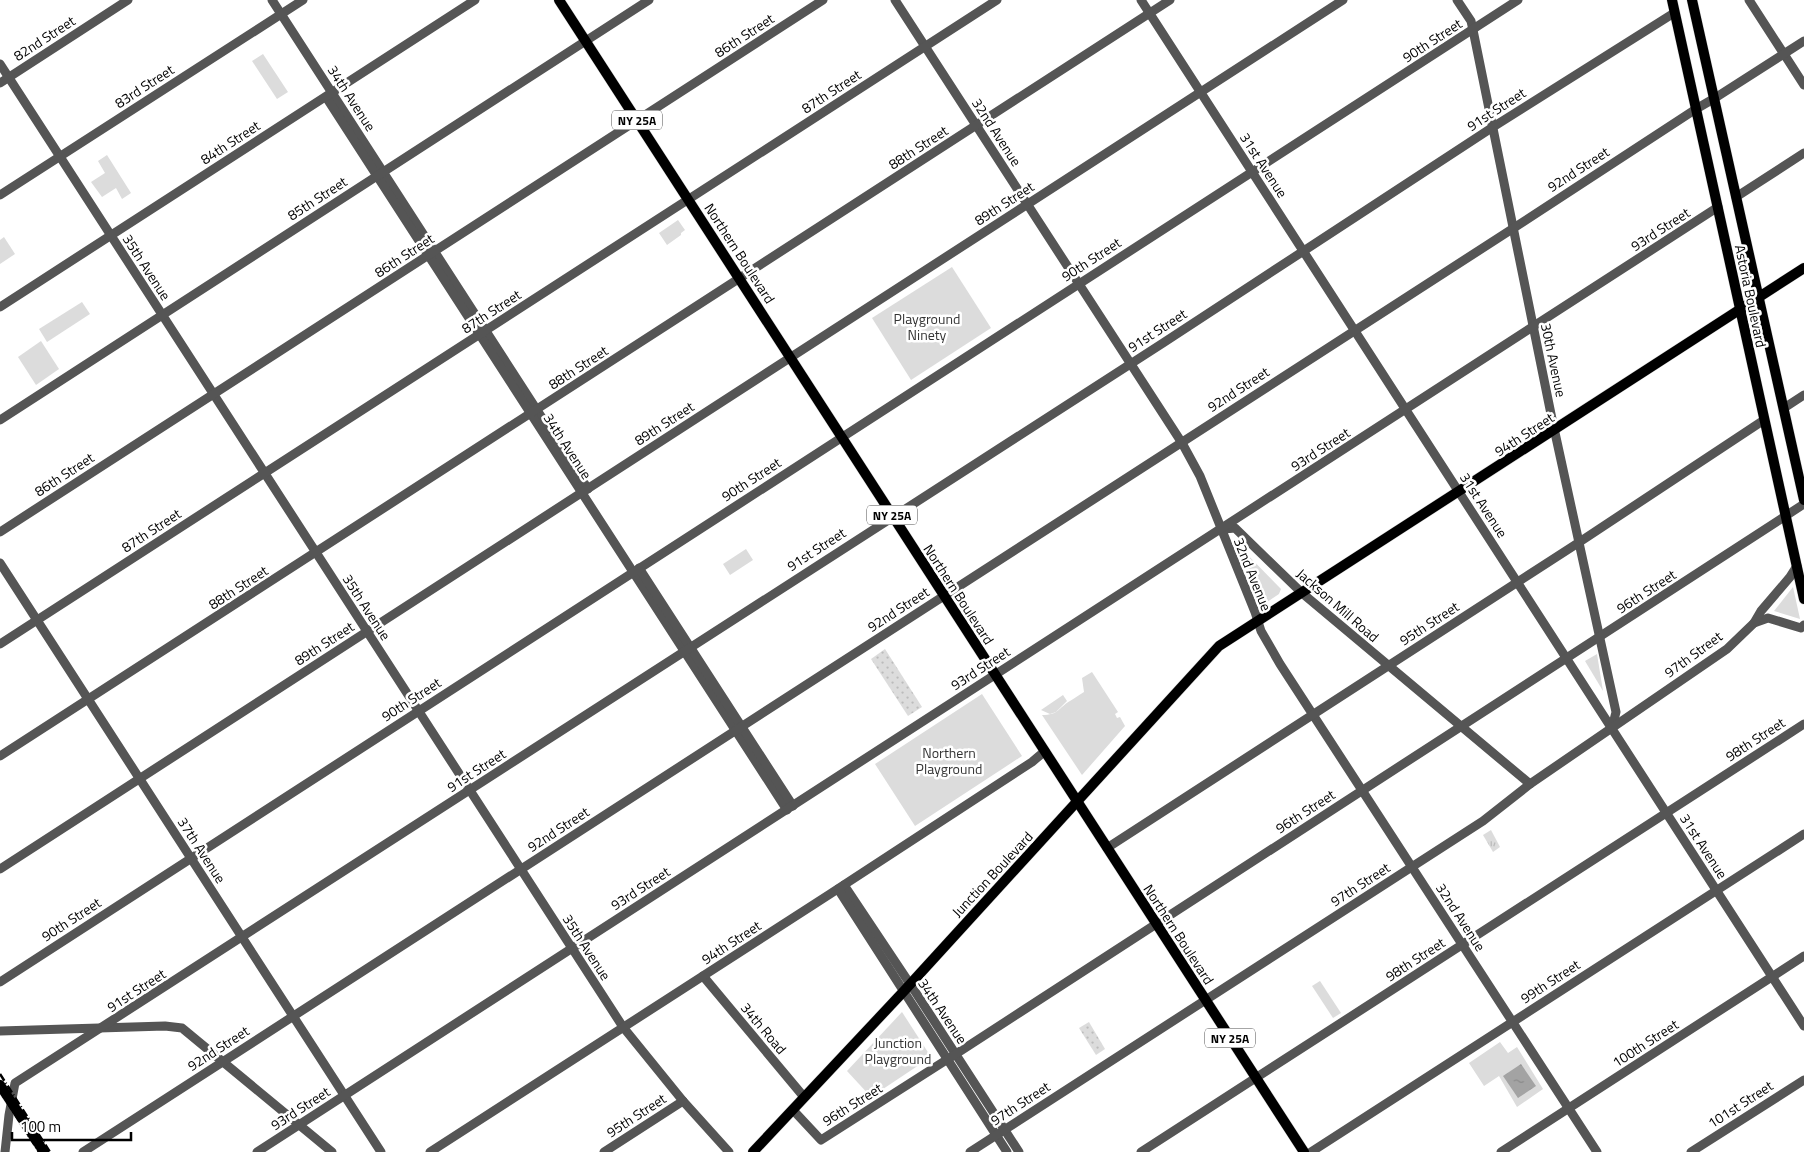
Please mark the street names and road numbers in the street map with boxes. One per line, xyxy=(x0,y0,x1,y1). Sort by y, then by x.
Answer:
street label: 86th Street xyxy=(710,8,778,62)
street label: 82nd Street xyxy=(9,10,79,66)
street label: 90th Street xyxy=(1398,13,1466,67)
street label: 83rd Street xyxy=(110,59,178,113)
street label: 34th Avenue xyxy=(323,61,381,135)
street label: 87th Street xyxy=(797,64,865,118)
street label: 91st Street xyxy=(1462,82,1530,136)
street label: 32nd Avenue xyxy=(967,94,1027,170)
road number: NY 25A xyxy=(612,110,662,130)
street label: 84th Street xyxy=(196,115,264,169)
street label: 88th Street xyxy=(884,120,952,174)
street label: 31st Avenue xyxy=(1235,128,1293,202)
street label: 92nd Street xyxy=(1543,141,1613,197)
street label: 85th Street xyxy=(283,171,351,225)
street label: 89th Street xyxy=(970,176,1038,230)
street label: Northern Boulevard xyxy=(700,199,780,307)
street label: 93rd Street xyxy=(1626,202,1694,256)
street label: 86th Street xyxy=(370,228,438,282)
street label: 35th Avenue xyxy=(118,230,176,304)
street label: 90th Street xyxy=(1057,232,1125,286)
street label: Astoria Boulevard xyxy=(1730,243,1772,349)
street label: 87th Street xyxy=(457,284,525,338)
street label: 91st Street xyxy=(1123,303,1191,357)
street label: 30th Avenue xyxy=(1536,321,1572,399)
street label: 88th Street xyxy=(544,340,612,394)
street label: 92nd Street xyxy=(1203,361,1273,417)
street label: 89th Street xyxy=(630,396,698,450)
street label: 94th Street xyxy=(1490,407,1558,461)
street label: 34th Avenue xyxy=(539,409,597,483)
street label: 93rd Street xyxy=(1286,422,1354,476)
street label: 86th Street xyxy=(30,447,98,501)
street label: 90th Street xyxy=(717,452,785,506)
street label: 31st Avenue xyxy=(1455,468,1513,542)
street label: 87th Street xyxy=(117,503,185,557)
road number: NY 25A xyxy=(867,506,917,524)
street label: 91st Street xyxy=(782,522,850,576)
street label: 32nd Avenue xyxy=(1229,534,1277,614)
street label: Northern Boulevard xyxy=(919,540,999,648)
street label: 88th Street xyxy=(204,560,272,614)
street label: Jackson Mill Road xyxy=(1292,563,1384,647)
street label: 96th Street xyxy=(1612,564,1680,618)
street label: 35th Avenue xyxy=(338,570,396,644)
street label: 92nd Street xyxy=(863,581,933,637)
street label: 95th Street xyxy=(1395,596,1463,650)
street label: 89th Street xyxy=(290,616,358,670)
street label: 97th Street xyxy=(1660,626,1726,682)
street label: 93rd Street xyxy=(946,641,1014,695)
street label: 90th Street xyxy=(377,672,445,726)
street label: 98th Street xyxy=(1721,712,1789,766)
street label: 91st Street xyxy=(442,743,510,797)
street label: 96th Street xyxy=(1271,784,1339,838)
street label: 92nd Street xyxy=(523,801,593,857)
street label: 31st Avenue xyxy=(1675,809,1733,883)
street label: 37th Avenue xyxy=(173,813,231,887)
street label: Junction Boulevard xyxy=(947,826,1037,922)
street label: 97th Street xyxy=(1326,857,1394,911)
street label: 93rd Street xyxy=(606,861,674,915)
street label: 32nd Avenue xyxy=(1431,879,1491,955)
street label: Northern Boulevard xyxy=(1139,880,1219,988)
street label: 90th Street xyxy=(37,892,105,946)
street label: 35th Avenue xyxy=(558,910,616,984)
street label: 94th Street xyxy=(697,915,765,969)
street label: 98th Street xyxy=(1381,932,1449,986)
street label: 99th Street xyxy=(1516,954,1584,1008)
street label: 91st Street xyxy=(102,963,170,1017)
street label: 34th Avenue xyxy=(913,974,973,1048)
street label: 34th Road xyxy=(736,998,792,1058)
street label: 100th Street xyxy=(1608,1014,1682,1072)
street label: 92nd Street xyxy=(183,1020,253,1076)
road number: NY 25A xyxy=(1205,1028,1255,1048)
street label: 101st Street xyxy=(1703,1075,1777,1133)
street label: 97th Street xyxy=(986,1076,1054,1130)
street label: 96th Street xyxy=(818,1077,886,1131)
street label: 93rd Street xyxy=(266,1081,334,1135)
street label: 95th Street xyxy=(602,1088,670,1142)

